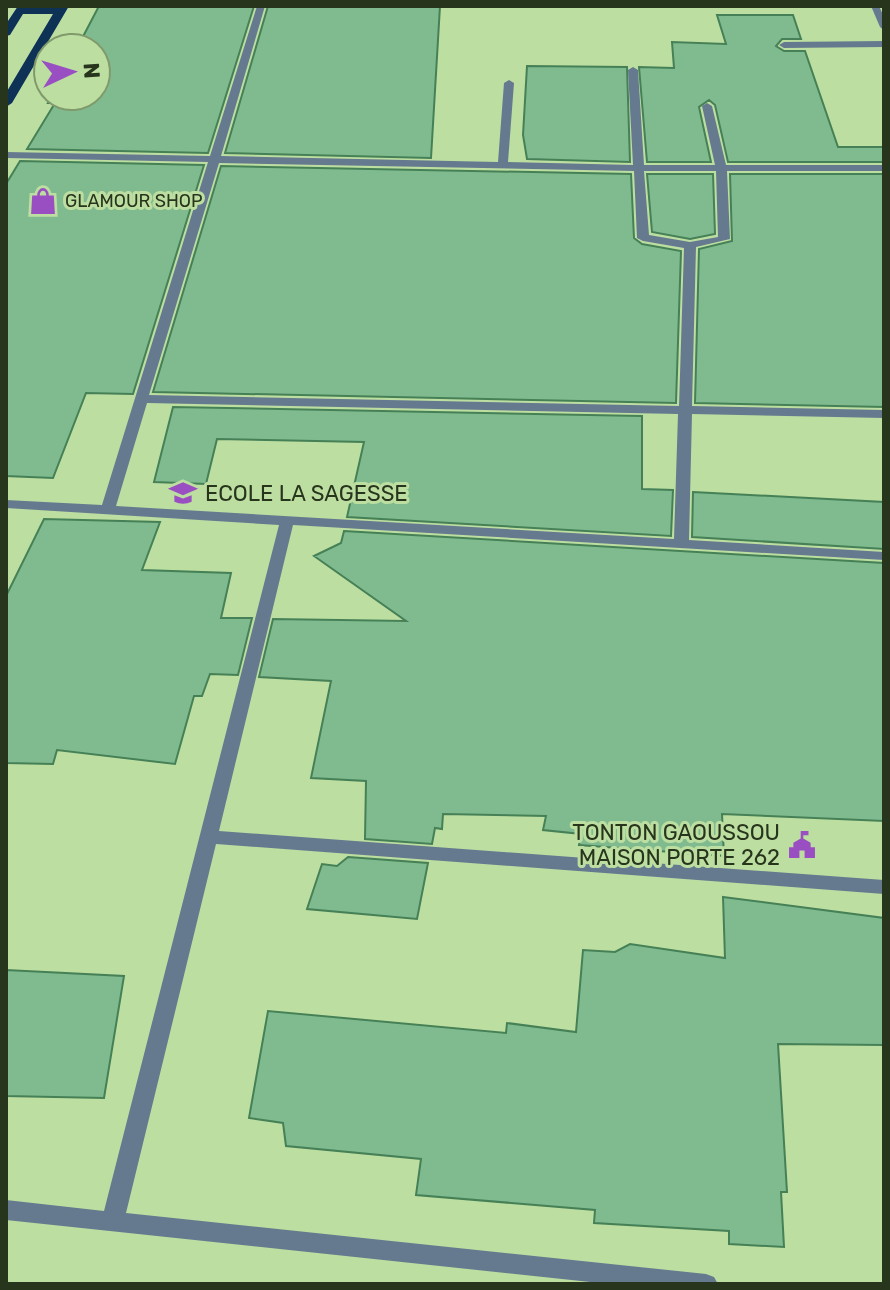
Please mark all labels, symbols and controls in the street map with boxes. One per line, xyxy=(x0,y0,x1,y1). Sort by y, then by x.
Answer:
north arrow xyxy=(32,32,112,112)
text: N xyxy=(77,62,105,79)
shop icon: GLAMOUR SHOP xyxy=(28,186,58,216)
place label: GLAMOUR SHOP xyxy=(65,190,203,212)
school or university icon: ECOLE LA SAGESSE xyxy=(168,478,198,508)
place label: ECOLE LA SAGESSE xyxy=(205,480,408,507)
place label: TONTON GAOUSSOU MAISON PORTE 262 xyxy=(572,819,780,871)
public building icon: TONTON GAOUSSOU MAISON PORTE 262 xyxy=(787,830,817,860)

